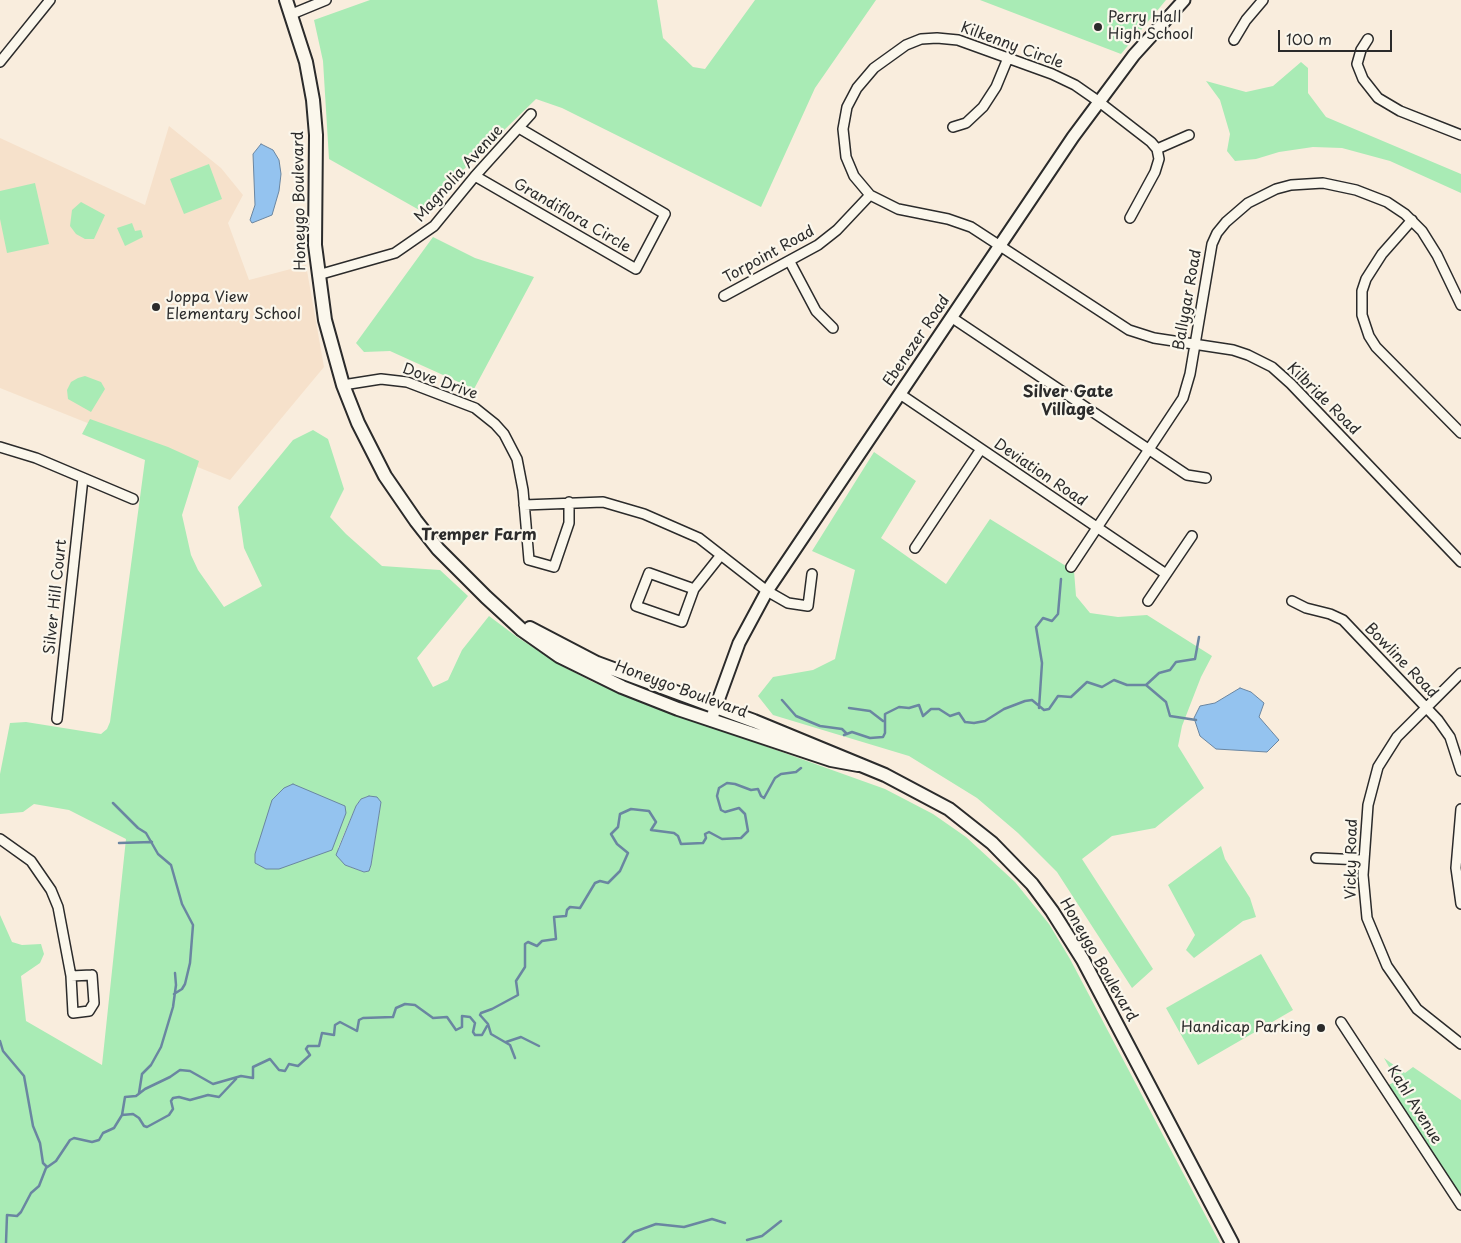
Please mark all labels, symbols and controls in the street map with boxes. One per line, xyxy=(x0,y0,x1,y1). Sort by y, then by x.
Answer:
place label: Perry Hall High School xyxy=(1108,9,1193,44)
street label: Kilkenny Circle xyxy=(958,19,1066,73)
scale bar xyxy=(1281,20,1395,52)
marker: Perry Hall High School xyxy=(1092,21,1104,33)
text: 100 m xyxy=(1286,27,1332,50)
street label: Magnolia Avenue xyxy=(411,122,507,226)
street label: Honeygo Boulevard xyxy=(290,131,310,271)
street label: Grandiflora Circle xyxy=(510,175,634,257)
street label: Torpoint Road xyxy=(720,223,818,287)
street label: Ballygar Road xyxy=(1170,248,1206,352)
place label: Joppa View Elementary School xyxy=(166,289,301,324)
street label: Ebenezer Road xyxy=(880,292,954,390)
marker: Joppa View Elementary School xyxy=(150,301,162,313)
street label: Kilbride Road xyxy=(1283,359,1363,439)
street label: Dove Drive xyxy=(400,360,480,404)
district label: Silver Gate Village xyxy=(1023,383,1113,421)
street label: Deviation Road xyxy=(990,435,1090,511)
district label: Tremper Farm xyxy=(421,526,537,546)
street label: Silver Hill Court xyxy=(41,539,71,655)
street label: Bowline Road xyxy=(1361,620,1441,702)
street label: Honeygo Boulevard xyxy=(612,658,750,722)
street label: Vicky Road xyxy=(1342,818,1362,900)
street label: Honeygo Boulevard xyxy=(1055,895,1141,1025)
place label: Handicap Parking xyxy=(1181,1019,1311,1037)
marker: Handicap Parking xyxy=(1315,1022,1327,1034)
street label: Kahl Avenue xyxy=(1383,1063,1445,1147)

